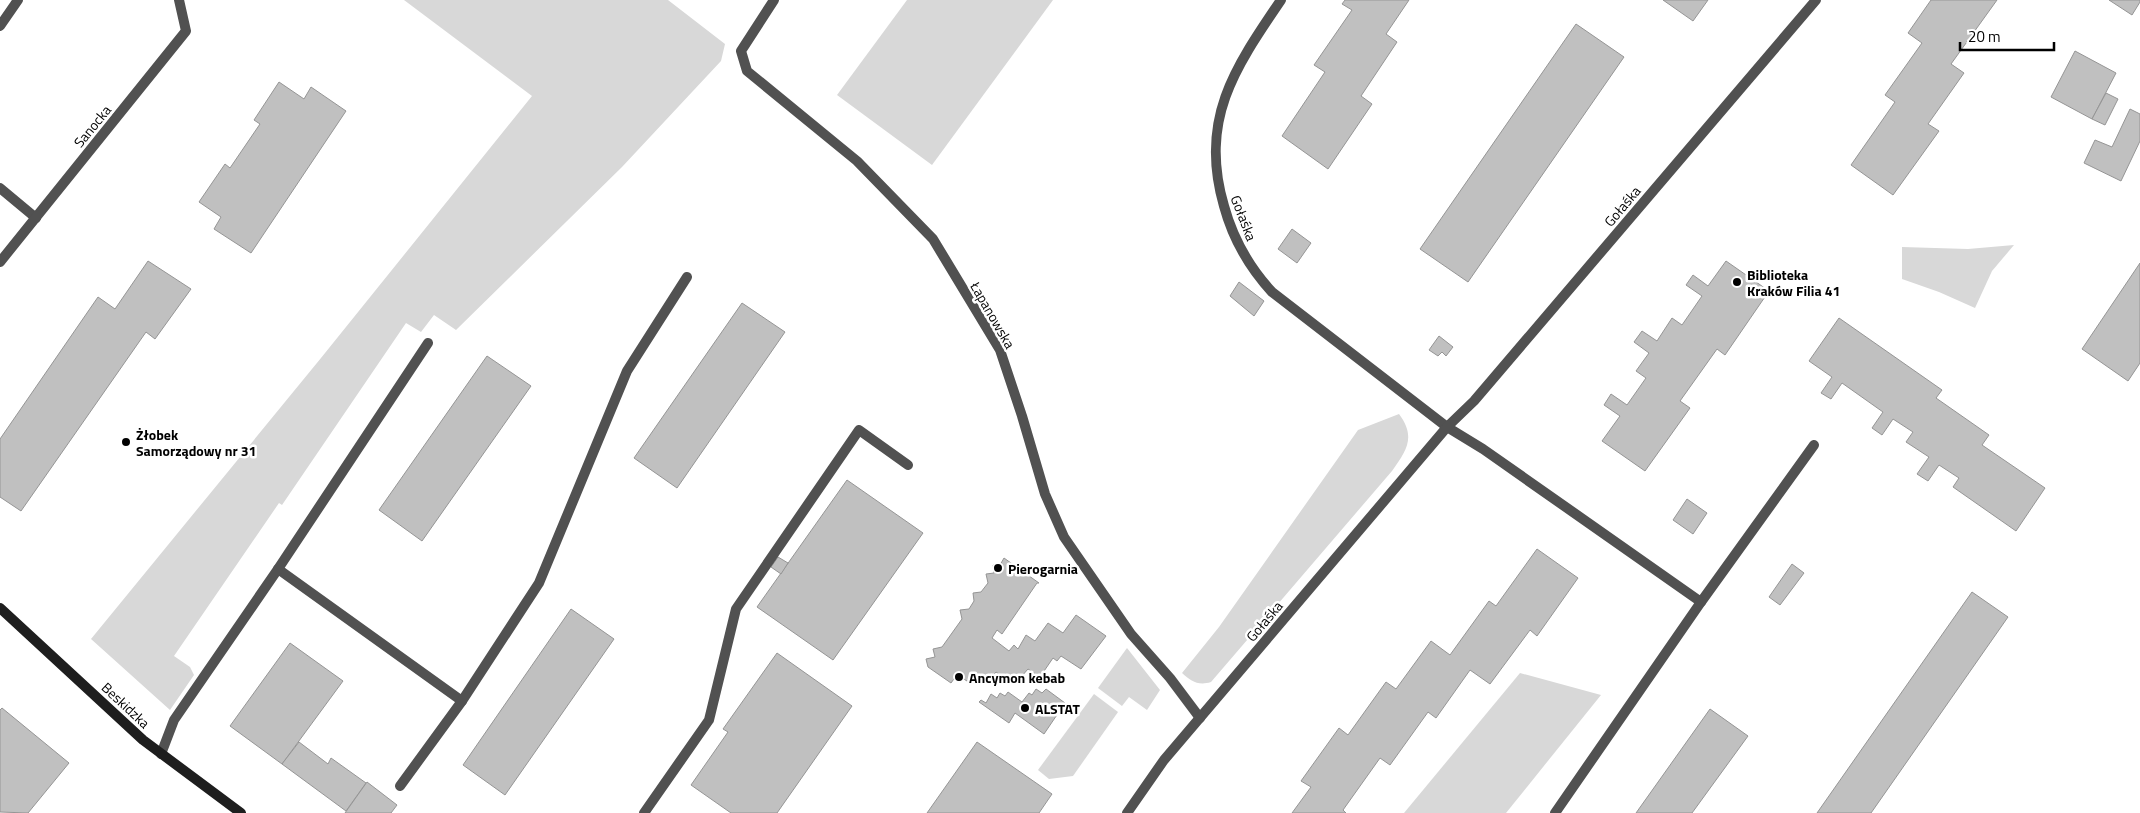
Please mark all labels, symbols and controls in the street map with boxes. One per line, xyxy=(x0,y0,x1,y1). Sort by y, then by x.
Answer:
scale bar xyxy=(1960,20,2054,52)
text: 20 m xyxy=(1968,25,2001,48)
street label: Sanocka xyxy=(68,100,116,152)
street label: Gołaśka xyxy=(1599,181,1645,231)
street label: Gołaśka xyxy=(1226,192,1262,244)
place label: Biblioteka Kraków Filia 41 xyxy=(1747,264,1840,301)
marker: Biblioteka Kraków Filia 41 xyxy=(1731,276,1743,288)
street label: Łapanowska xyxy=(965,277,1021,352)
place label: Żłobek Samorządowy nr 31 xyxy=(136,424,256,461)
marker: Żłobek Samorządowy nr 31 xyxy=(120,436,132,448)
place label: Pierogarnia xyxy=(1008,558,1078,579)
marker: Pierogarnia xyxy=(992,562,1004,574)
street label: Gołaśka xyxy=(1241,596,1287,646)
place label: Ancymon kebab xyxy=(969,667,1065,688)
marker: Ancymon kebab xyxy=(953,671,965,683)
street label: Beskidzka xyxy=(97,677,155,733)
place label: ALSTAT xyxy=(1035,698,1080,719)
marker: ALSTAT xyxy=(1019,702,1031,714)

